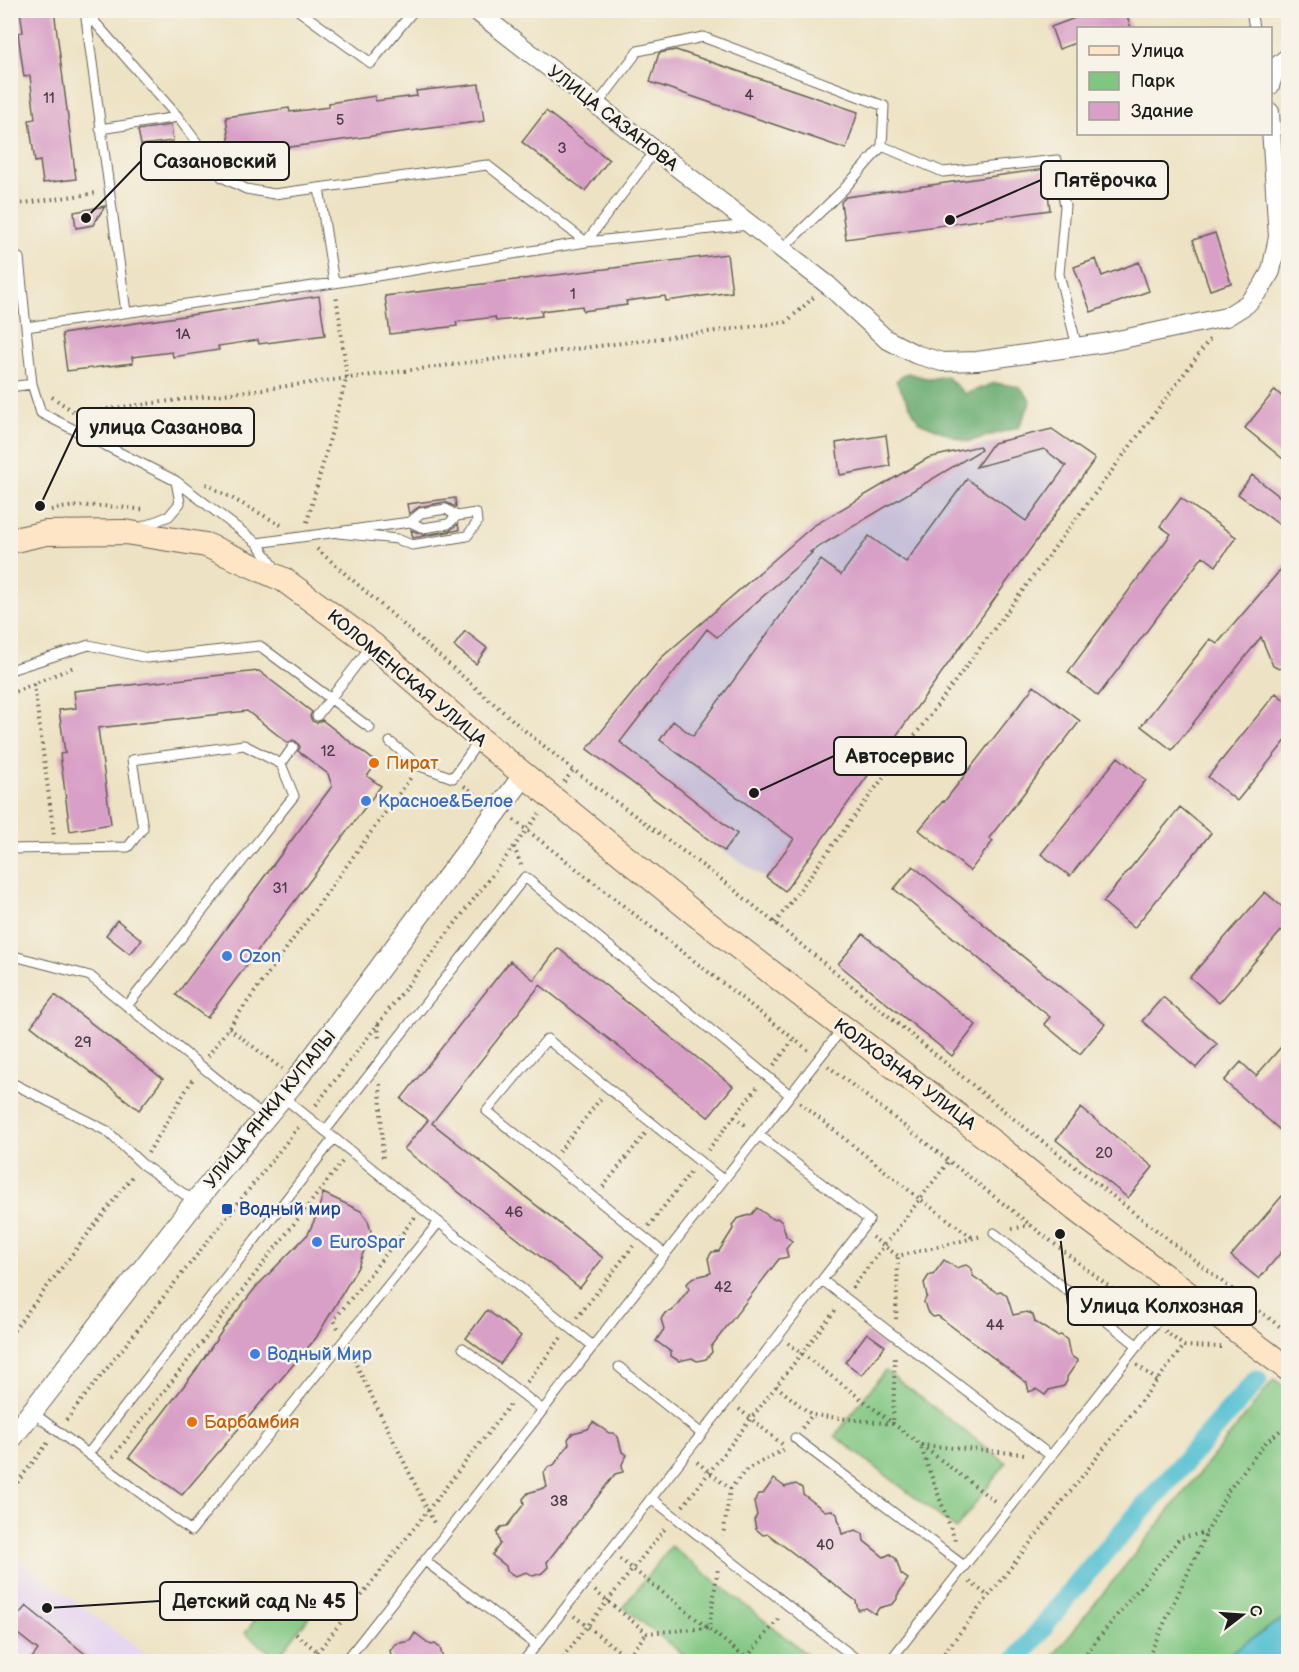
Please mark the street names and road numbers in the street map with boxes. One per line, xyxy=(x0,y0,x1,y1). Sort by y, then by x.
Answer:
street label: УЛИЦА САЗАНОВА xyxy=(543,61,682,176)
street label: КОЛОМЕНСКАЯ УЛИЦА xyxy=(323,606,491,751)
street label: КОЛХОЗНАЯ УЛИЦА xyxy=(830,1014,980,1135)
street label: УЛИЦА ЯНКИ КУПАЛЫ xyxy=(200,1026,341,1193)

